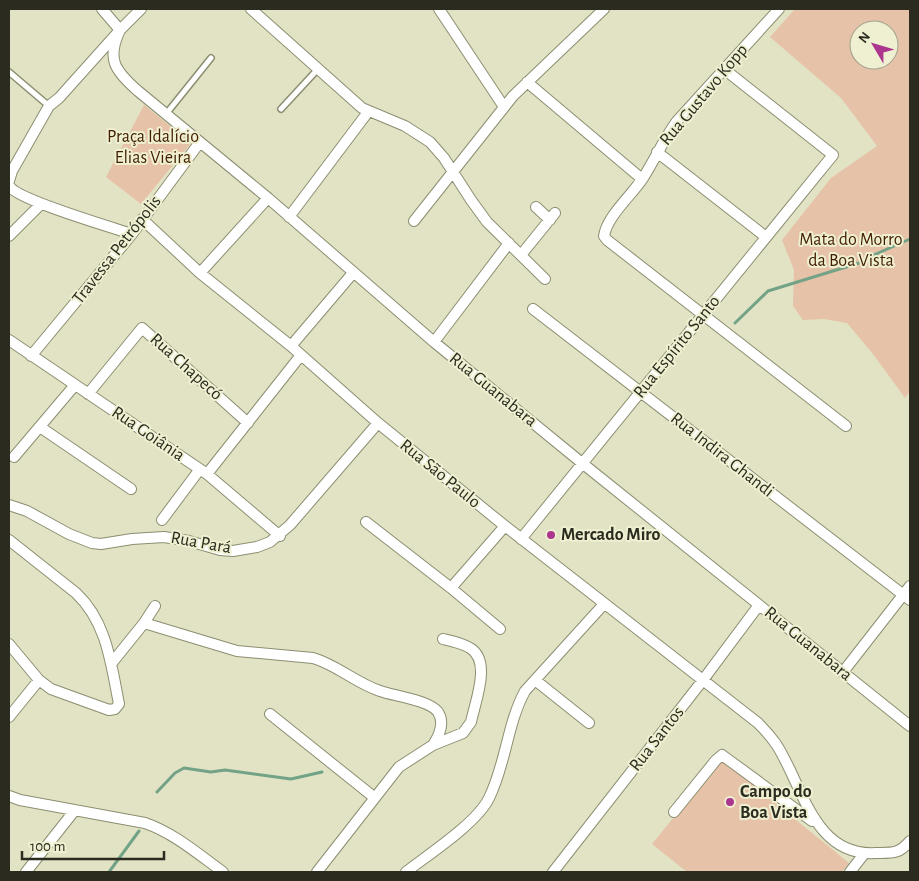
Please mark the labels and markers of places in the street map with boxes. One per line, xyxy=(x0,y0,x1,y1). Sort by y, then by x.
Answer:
place label: Mercado Miro xyxy=(561,526,661,544)
marker: Mercado Miro xyxy=(545,529,557,541)
place label: Campo do Boa Vista xyxy=(740,783,812,822)
marker: Campo do Boa Vista xyxy=(724,796,736,808)

